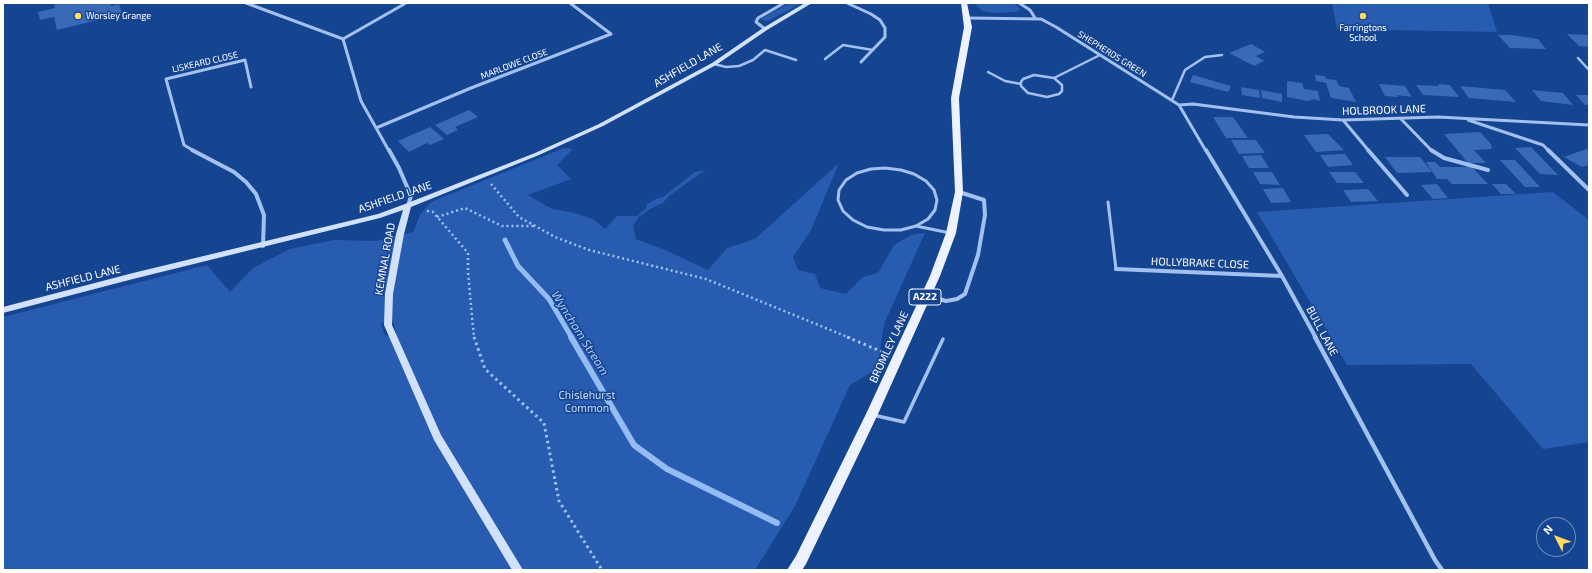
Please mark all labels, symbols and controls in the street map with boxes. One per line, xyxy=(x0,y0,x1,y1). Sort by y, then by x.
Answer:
marker: Worsley Grange xyxy=(73,11,83,21)
place label: Worsley Grange xyxy=(86,11,151,21)
marker: Farringtons School xyxy=(1358,11,1368,21)
place label: Farringtons School xyxy=(1339,23,1387,44)
street label: SHEPHERDS GREEN xyxy=(1076,29,1148,79)
street label: ASHFIELD LANE xyxy=(651,40,725,90)
street label: MARLOWE CLOSE xyxy=(479,46,549,82)
street label: LISKEARD CLOSE xyxy=(171,49,239,75)
street label: HOLBROOK LANE xyxy=(1342,102,1426,118)
street label: ASHFIELD LANE xyxy=(356,178,434,216)
street label: KEMNAL ROAD xyxy=(372,222,398,296)
street label: HOLLYBRAKE CLOSE xyxy=(1151,255,1249,271)
street label: ASHFIELD LANE xyxy=(44,262,122,294)
water label: Wyncham Stream xyxy=(548,288,612,378)
road number: A222 xyxy=(909,289,941,305)
street label: BULL LANE xyxy=(1303,304,1341,358)
street label: BROMLEY LANE xyxy=(867,309,911,385)
park label: Chislehurst Common xyxy=(558,388,616,414)
north arrow xyxy=(1536,517,1576,557)
text: N xyxy=(1540,522,1555,537)

